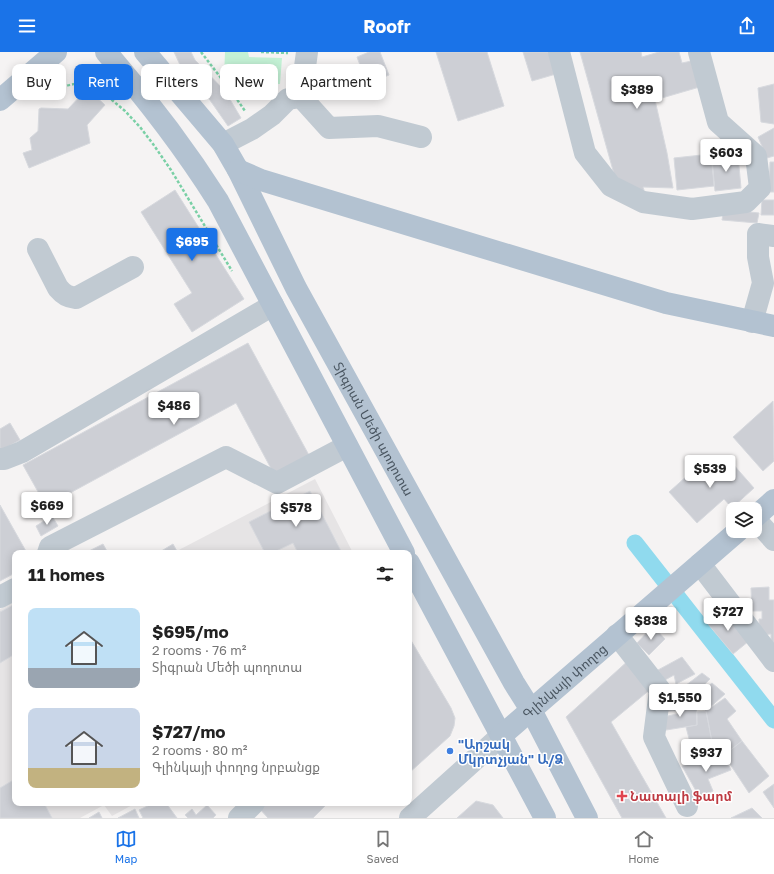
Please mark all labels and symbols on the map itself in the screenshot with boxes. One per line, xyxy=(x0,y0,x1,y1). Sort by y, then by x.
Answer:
pin: $389 xyxy=(613,76,661,110)
pin: $603 xyxy=(702,139,750,173)
pin: $695 xyxy=(168,228,216,262)
street label: Տիգրան Մեծի պողոտա xyxy=(330,359,417,498)
pin: $486 xyxy=(150,392,198,426)
pin: $539 xyxy=(686,455,734,489)
pin: $669 xyxy=(23,492,71,526)
pin: $578 xyxy=(272,494,320,528)
pin: $727 xyxy=(704,598,752,632)
pin: $838 xyxy=(627,607,675,641)
street label: Գլինկայի փողոց xyxy=(519,640,610,722)
pin: $1,550 xyxy=(647,684,713,718)
place label: "Արշակ Մկրտչյան" Ա/Ձ xyxy=(458,736,563,767)
pin: $937 xyxy=(682,739,730,773)
marker: "Արշակ Մկրտչյան" Ա/Ձ xyxy=(445,746,455,756)
place label: Նատալի ֆարմ xyxy=(630,788,733,804)
marker: Նատալի ֆարմ xyxy=(617,791,627,801)

